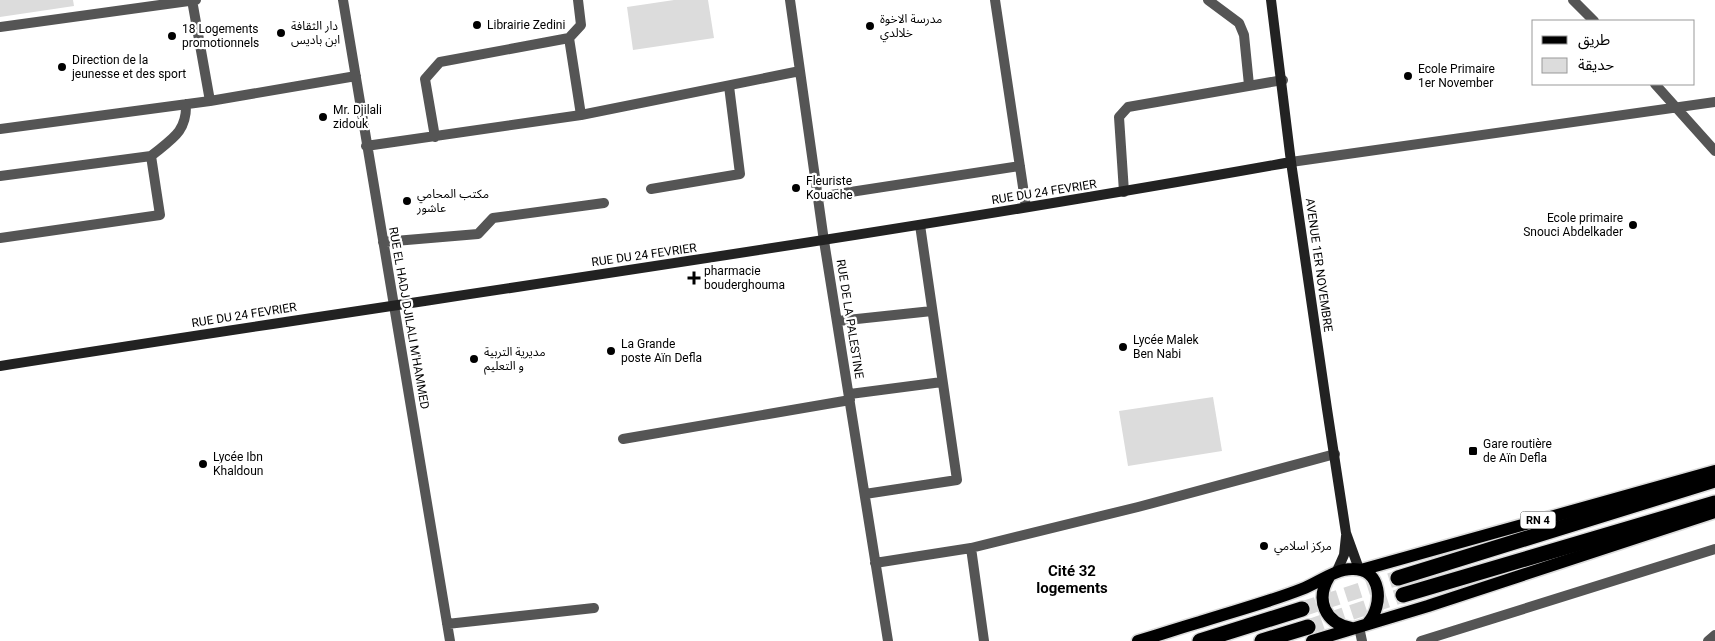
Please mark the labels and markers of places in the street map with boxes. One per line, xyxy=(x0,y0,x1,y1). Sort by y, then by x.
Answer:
place label: مدرسة الاخوة خلالدي xyxy=(880,12,942,43)
place label: Librairie Zedini xyxy=(487,18,565,32)
place label: دار الثقافة ابن باديس xyxy=(291,19,340,47)
marker: Librairie Zedini xyxy=(471,19,483,31)
marker: مدرسة الاخوة خلالدي xyxy=(864,20,876,32)
place label: 18 Logements promotionnels xyxy=(182,22,259,50)
marker: دار الثقافة ابن باديس xyxy=(275,27,287,39)
marker: 18 Logements promotionnels xyxy=(166,30,178,42)
place label: Direction de la jeunesse et des sport xyxy=(71,53,186,81)
marker: Direction de la jeunesse et des sport xyxy=(56,61,68,73)
place label: Ecole Primaire 1er November xyxy=(1418,62,1495,90)
marker: Ecole Primaire 1er November xyxy=(1402,70,1414,82)
place label: Mr. Djilali zidouk xyxy=(333,103,382,131)
marker: Mr. Djilali zidouk xyxy=(317,111,329,123)
place label: Fleuriste Kouache xyxy=(806,174,853,202)
marker: Fleuriste Kouache xyxy=(790,182,802,194)
place label: مكتب المحامي عاشور xyxy=(416,187,489,215)
marker: مكتب المحامي عاشور xyxy=(401,195,413,207)
place label: Ecole primaire Snouci Abdelkader xyxy=(1523,211,1623,239)
marker: Ecole primaire Snouci Abdelkader xyxy=(1627,219,1639,231)
place label: pharmacie bouderghouma xyxy=(704,264,785,292)
marker: pharmacie bouderghouma xyxy=(688,272,700,284)
place label: Lycée Malek Ben Nabi xyxy=(1133,333,1200,361)
place label: La Grande poste Aïn Defla xyxy=(621,337,702,365)
marker: Lycée Malek Ben Nabi xyxy=(1117,341,1129,353)
place label: مديرية التربية و التعليم xyxy=(484,345,545,375)
marker: La Grande poste Aïn Defla xyxy=(605,345,617,357)
marker: مديرية التربية و التعليم xyxy=(468,353,480,365)
place label: Gare routière de Aïn Defla xyxy=(1483,437,1552,465)
marker: Gare routière de Aïn Defla xyxy=(1467,445,1479,457)
place label: Lycée Ibn Khaldoun xyxy=(213,450,263,478)
marker: Lycée Ibn Khaldoun xyxy=(197,458,209,470)
place label: مركز اسلامي xyxy=(1274,539,1332,556)
marker: مركز اسلامي xyxy=(1258,540,1270,552)

